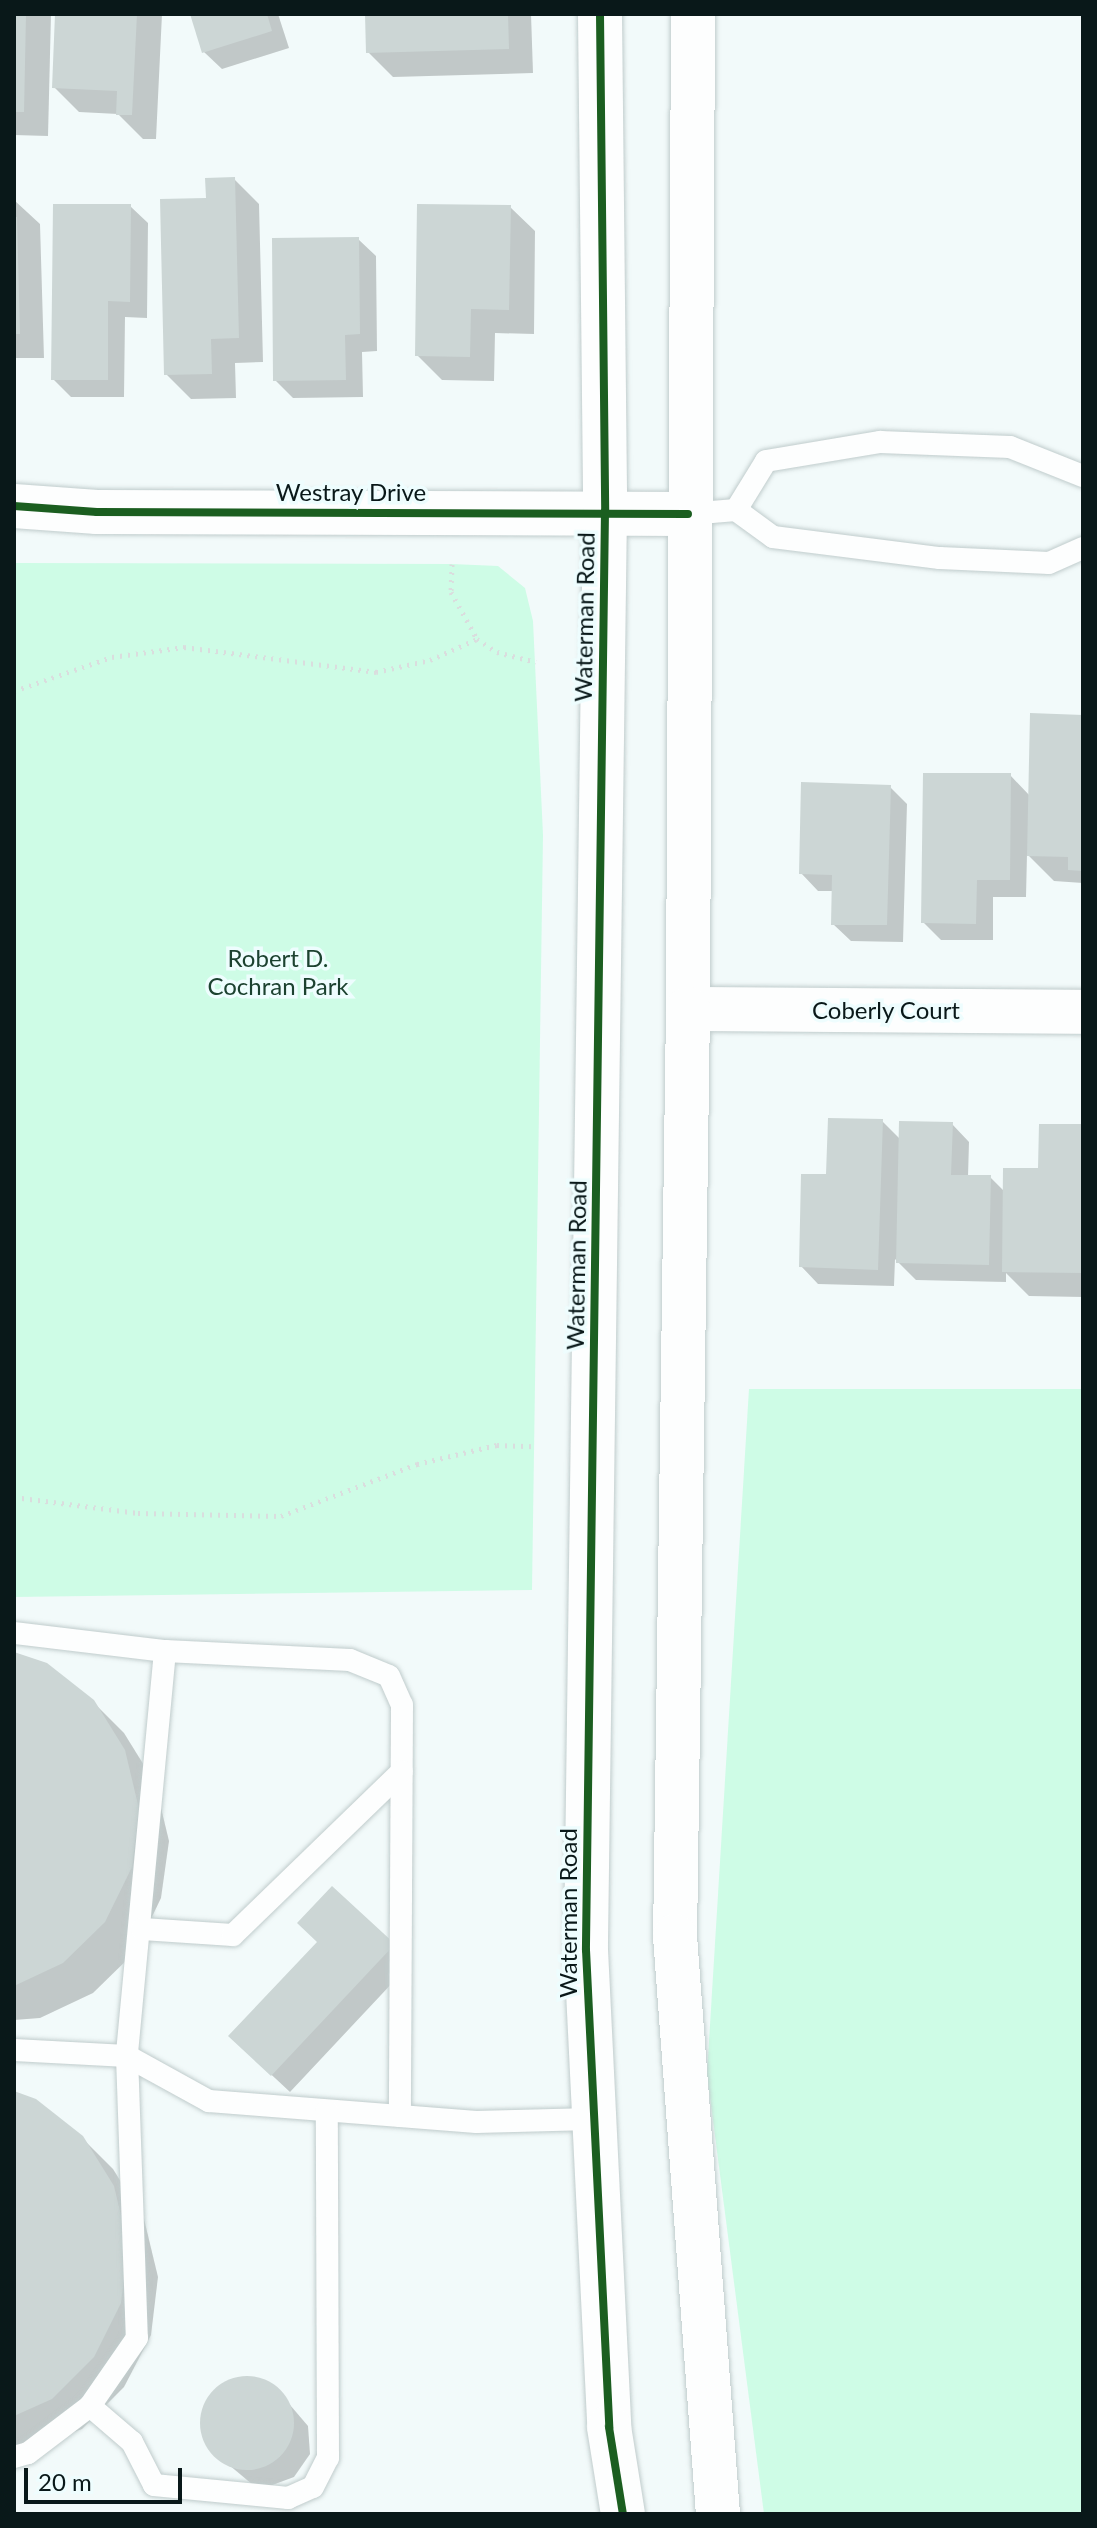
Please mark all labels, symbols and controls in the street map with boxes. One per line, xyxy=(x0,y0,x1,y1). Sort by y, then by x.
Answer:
street label: Westray Drive xyxy=(275,478,427,506)
street label: Waterman Road xyxy=(568,532,600,702)
park label: Robert D. Cochran Park xyxy=(207,944,349,1000)
street label: Coberly Court xyxy=(812,996,960,1024)
street label: Waterman Road xyxy=(560,1180,592,1350)
street label: Waterman Road xyxy=(554,1828,582,1998)
scale bar xyxy=(28,2452,186,2502)
text: 20 m xyxy=(38,2467,92,2496)

